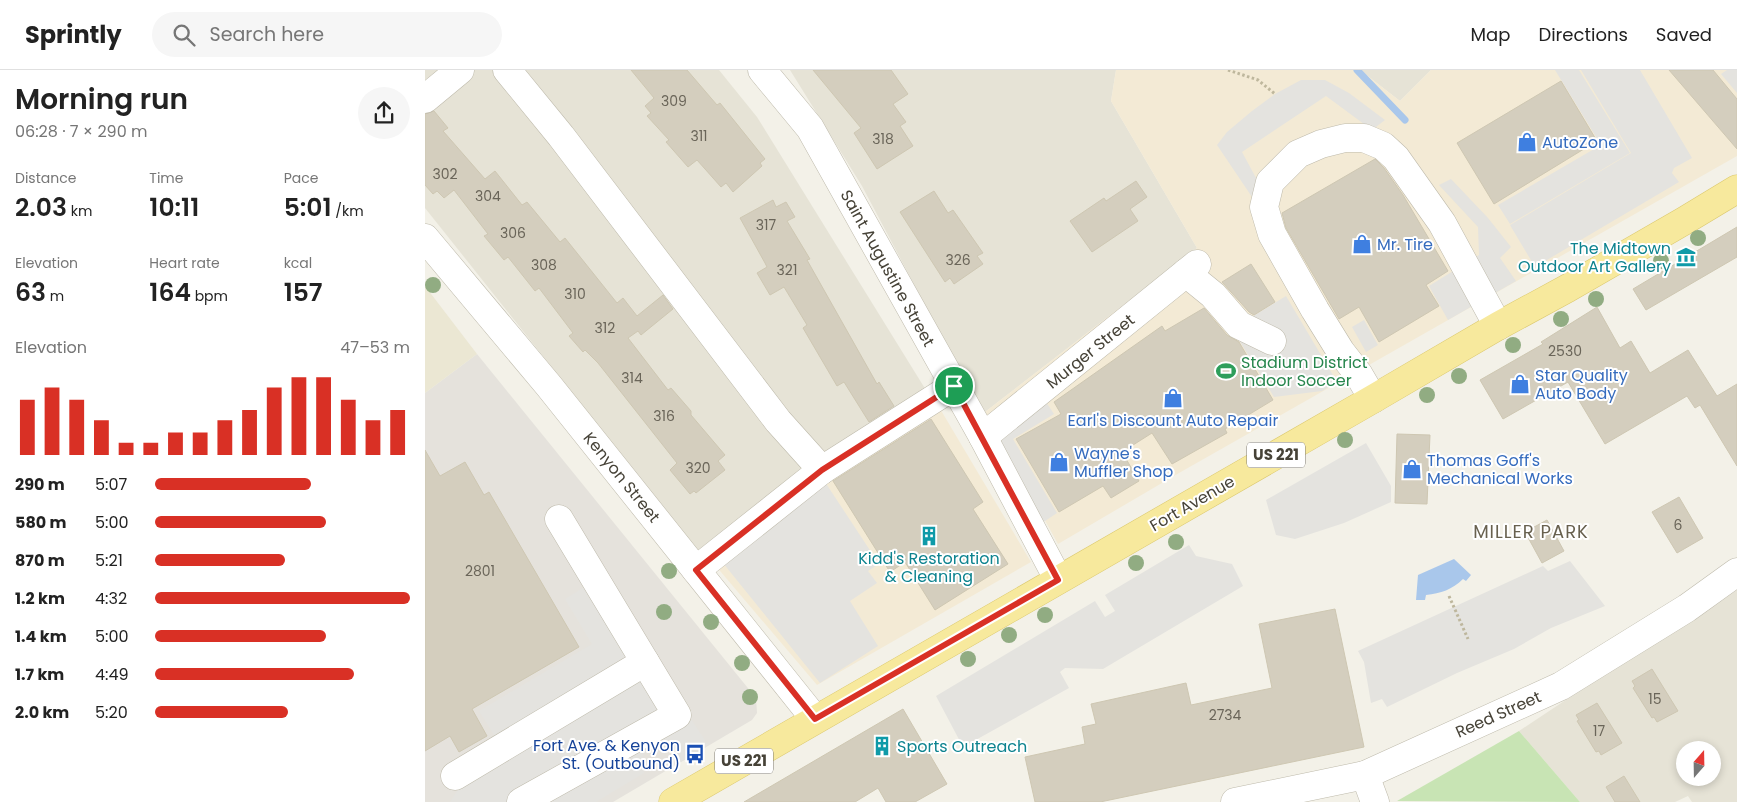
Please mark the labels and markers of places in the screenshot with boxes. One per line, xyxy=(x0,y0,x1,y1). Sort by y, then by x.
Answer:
shop icon: AutoZone xyxy=(1516,131,1538,153)
place label: AutoZone xyxy=(1542,131,1618,154)
shop icon: Mr. Tire xyxy=(1351,233,1373,255)
place label: Mr. Tire xyxy=(1377,233,1433,256)
place label: The Midtown Outdoor Art Gallery xyxy=(1518,237,1671,278)
museum icon: The Midtown Outdoor Art Gallery xyxy=(1675,246,1697,268)
place label: Stadium District Indoor Soccer xyxy=(1241,351,1368,392)
sports icon: Stadium District Indoor Soccer xyxy=(1215,360,1237,382)
place label: Star Quality Auto Body xyxy=(1535,364,1628,405)
pin xyxy=(933,365,975,407)
shop icon: Star Quality Auto Body xyxy=(1509,373,1531,395)
shop icon: Earl's Discount Auto Repair xyxy=(1162,387,1184,409)
place label: Earl's Discount Auto Repair xyxy=(1068,409,1278,432)
place label: Wayne's Muffler Shop xyxy=(1074,442,1174,483)
place label: Thomas Goff's Mechanical Works xyxy=(1427,449,1573,490)
shop icon: Wayne's Muffler Shop xyxy=(1048,451,1070,473)
shop icon: Thomas Goff's Mechanical Works xyxy=(1401,458,1423,480)
building icon: Kidd's Restoration & Cleaning xyxy=(918,525,940,547)
place label: Kidd's Restoration & Cleaning xyxy=(858,547,1000,588)
place label: Fort Ave. & Kenyon St. (Outbound) xyxy=(533,734,680,775)
building icon: Sports Outreach xyxy=(871,735,893,757)
place label: Sports Outreach xyxy=(897,735,1027,758)
bus stop icon: Fort Ave. & Kenyon St. (Outbound) xyxy=(684,743,706,765)

